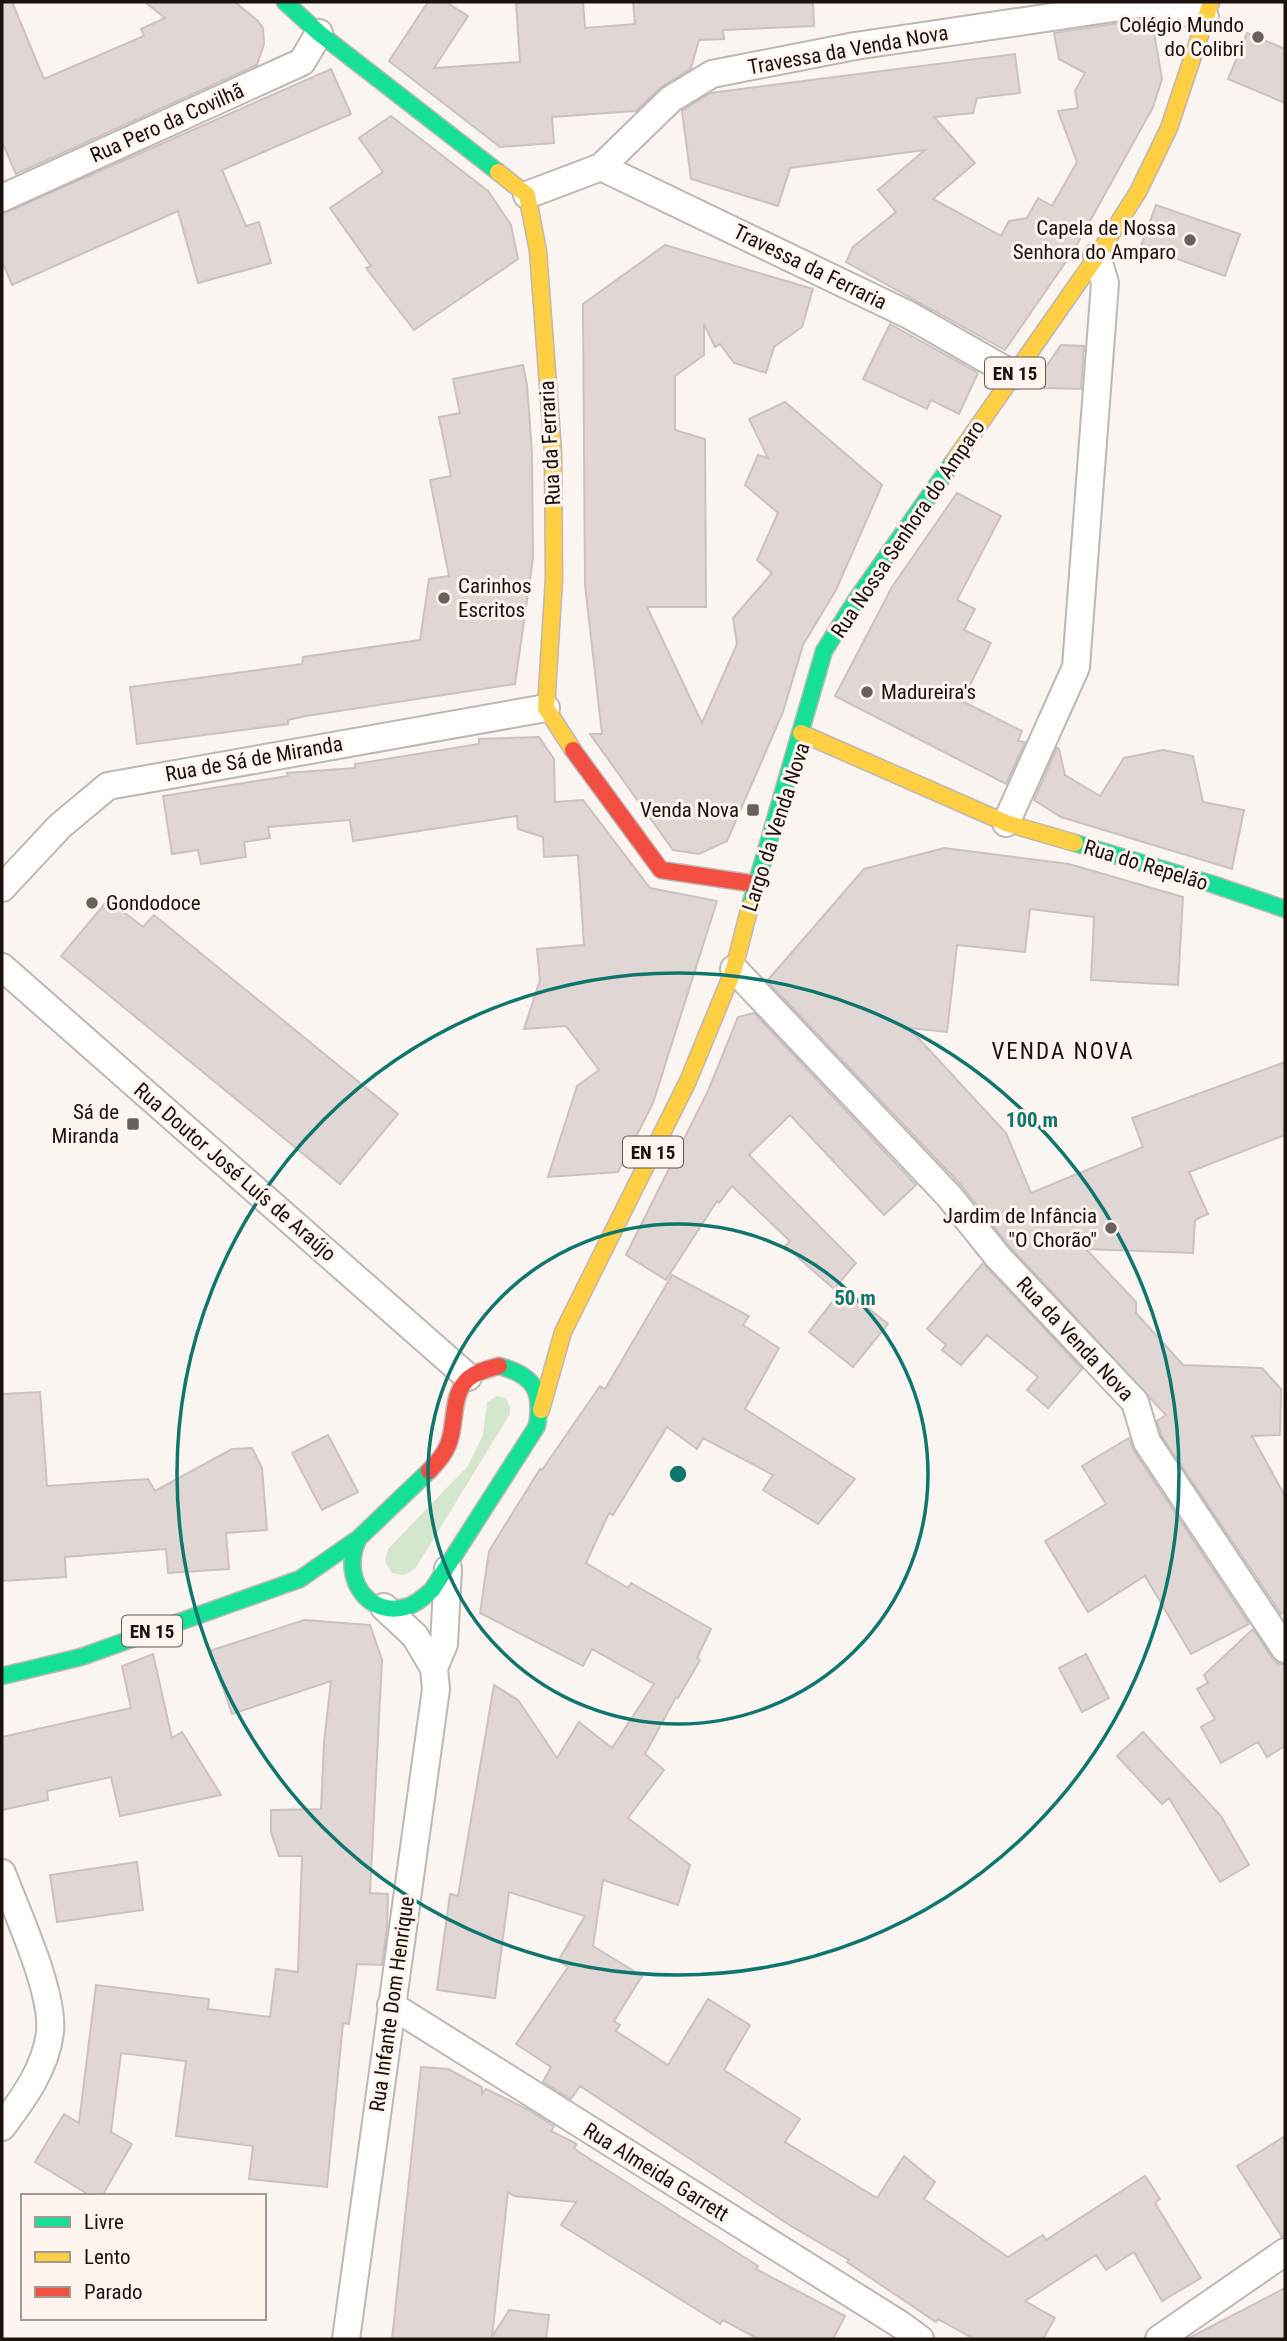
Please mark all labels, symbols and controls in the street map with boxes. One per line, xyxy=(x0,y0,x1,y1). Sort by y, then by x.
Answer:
place label: Colégio Mundo do Colibri xyxy=(1119,13,1244,61)
street label: Travessa da Venda Nova xyxy=(746,21,950,79)
marker: Colégio Mundo do Colibri xyxy=(1250,29,1266,45)
street label: Rua Pero da Covilhã xyxy=(87,78,247,168)
place label: Capela de Nossa Senhora do Amparo xyxy=(1013,216,1176,264)
street label: Travessa da Ferraria xyxy=(729,219,891,315)
marker: Capela de Nossa Senhora do Amparo xyxy=(1182,232,1198,248)
road number: EN 15 xyxy=(985,358,1045,388)
street label: Rua da Ferraria xyxy=(535,380,565,506)
street label: Rua Nossa Senhora do Amparo xyxy=(826,416,990,642)
place label: Carinhos Escritos xyxy=(458,574,532,622)
marker: Carinhos Escritos xyxy=(436,590,452,606)
place label: Madureira's xyxy=(881,680,976,704)
marker: Madureira's xyxy=(859,684,875,700)
street label: Rua de Sá de Miranda xyxy=(164,732,344,786)
street label: Largo da Venda Nova xyxy=(737,740,815,914)
place label: Venda Nova xyxy=(640,798,739,822)
marker: Venda Nova xyxy=(745,802,761,818)
street label: Rua do Repelão xyxy=(1081,835,1211,895)
place label: Gondodoce xyxy=(106,891,201,915)
marker: Gondodoce xyxy=(84,895,100,911)
district label: VENDA NOVA xyxy=(991,1038,1135,1065)
street label: Rua Doutor José Luís de Araújo xyxy=(129,1078,341,1266)
place label: Sá de Miranda xyxy=(52,1100,119,1148)
text: 100 m xyxy=(1006,1108,1058,1132)
marker: Sá de Miranda xyxy=(125,1116,141,1132)
road number: EN 15 xyxy=(623,1136,683,1168)
place label: Jardim de Infância "O Chorão" xyxy=(943,1204,1097,1252)
marker: Jardim de Infância "O Chorão" xyxy=(1103,1220,1119,1236)
street label: Rua da Venda Nova xyxy=(1012,1272,1138,1406)
text: 50 m xyxy=(834,1286,876,1310)
centre of rings xyxy=(666,1462,690,1486)
road number: EN 15 xyxy=(122,1616,182,1646)
street label: Rua Infante Dom Henrique xyxy=(365,1895,419,2113)
street label: Rua Almeida Garrett xyxy=(579,2118,733,2226)
legend xyxy=(21,2194,266,2320)
text: Livre xyxy=(84,2210,124,2234)
text: Lento xyxy=(84,2245,131,2269)
text: Parado xyxy=(84,2280,143,2304)

